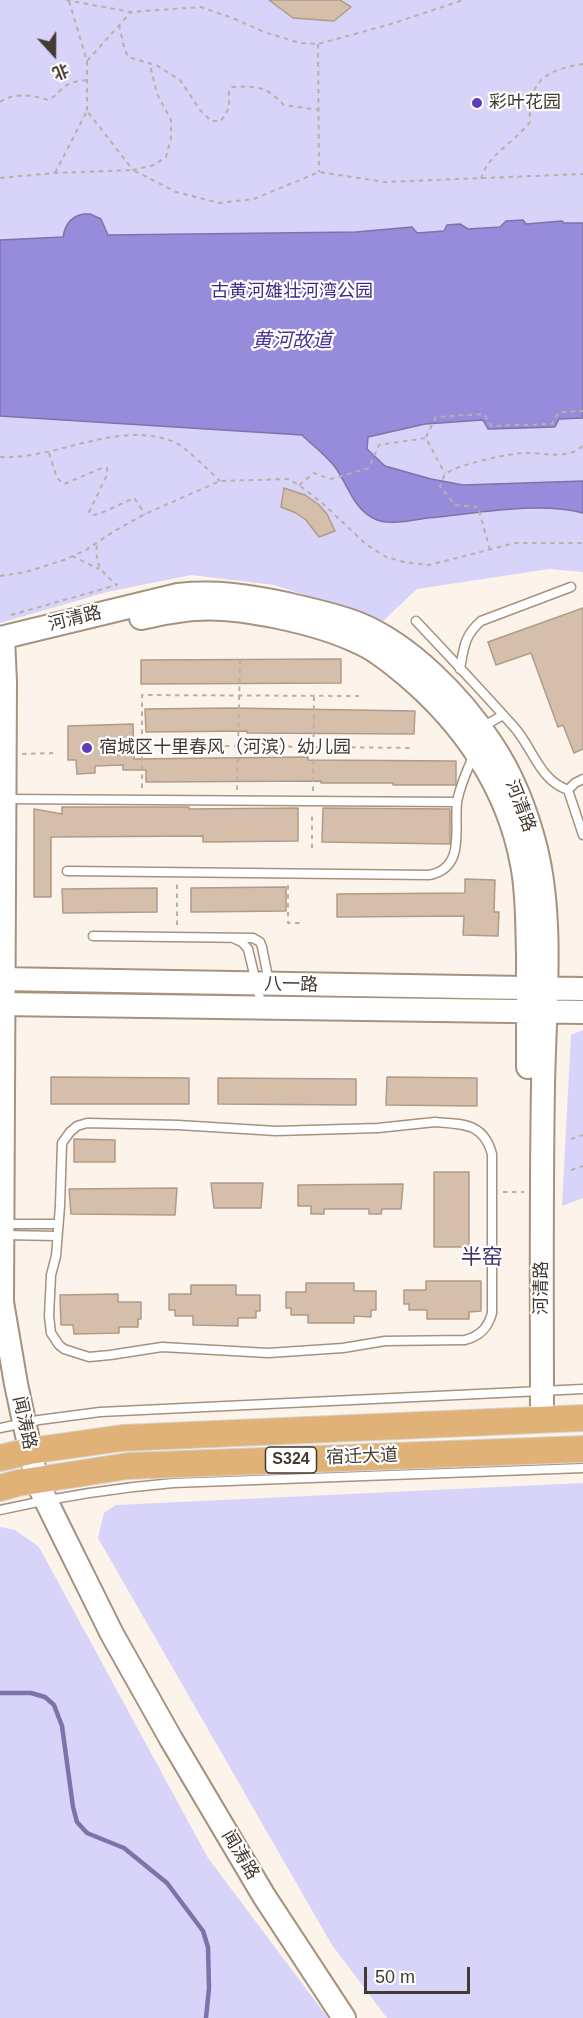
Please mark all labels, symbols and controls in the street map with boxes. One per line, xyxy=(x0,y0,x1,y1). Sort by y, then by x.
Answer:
north arrow xyxy=(24,24,84,84)
text: 北 xyxy=(50,60,71,82)
place label: 彩叶花园 xyxy=(489,92,561,114)
marker: 彩叶花园 xyxy=(470,96,484,110)
park label: 古黄河雄壮河湾公园 xyxy=(211,281,373,303)
water label: 黄河故道 xyxy=(252,329,332,353)
street label: 河清路 xyxy=(46,602,104,636)
place label: 宿城区十里春风（河滨）幼儿园 xyxy=(99,737,351,759)
marker: 宿城区十里春风（河滨）幼儿园 xyxy=(80,741,94,755)
street label: 河清路 xyxy=(500,777,540,835)
street label: 八一路 xyxy=(264,974,318,996)
district label: 半窑 xyxy=(461,1245,503,1271)
street label: 河清路 xyxy=(531,1261,553,1315)
street label: 闻涛路 xyxy=(8,1394,40,1452)
street label: 宿迁大道 xyxy=(326,1445,398,1469)
road number: S324 xyxy=(266,1447,316,1473)
street label: 闻涛路 xyxy=(217,1826,263,1884)
scale bar xyxy=(367,1955,474,1993)
text: 50 m xyxy=(375,1967,415,1987)

